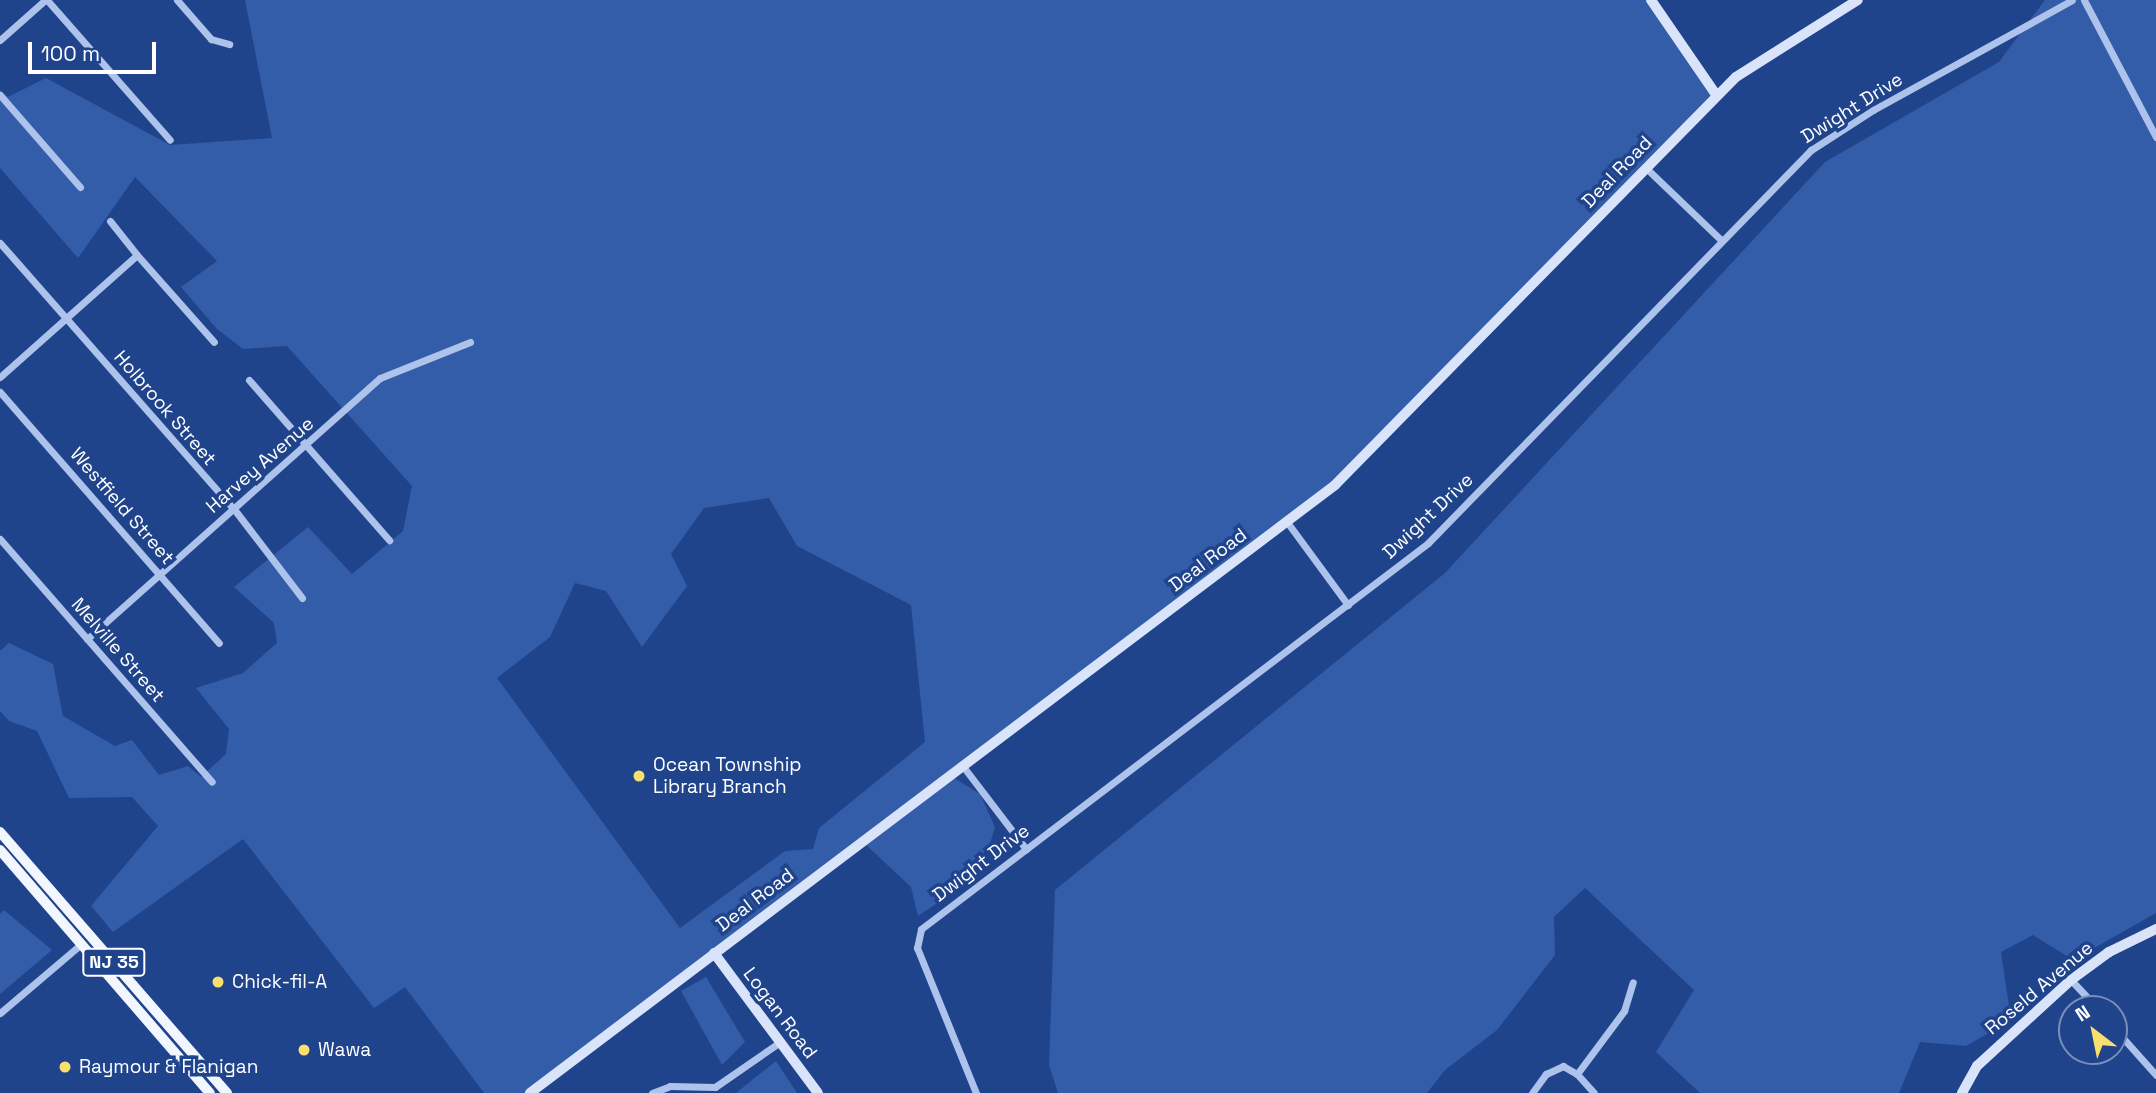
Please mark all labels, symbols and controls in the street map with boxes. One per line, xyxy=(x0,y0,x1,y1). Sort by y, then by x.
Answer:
scale bar xyxy=(32,28,159,72)
text: 100 m xyxy=(41,40,100,67)
street label: Dwight Drive xyxy=(1797,68,1907,148)
street label: Deal Road xyxy=(1577,131,1657,213)
street label: Holbrook Street xyxy=(109,346,221,470)
street label: Harvey Avenue xyxy=(201,412,319,518)
street label: Westfield Street xyxy=(65,443,179,569)
street label: Dwight Drive xyxy=(1378,468,1478,564)
street label: Deal Road xyxy=(1165,524,1251,596)
street label: Melville Street xyxy=(67,593,169,707)
place label: Ocean Township Library Branch xyxy=(653,754,802,798)
marker: Ocean Township Library Branch xyxy=(631,768,647,784)
street label: Dwight Drive xyxy=(928,819,1034,907)
street label: Deal Road xyxy=(712,864,798,936)
street label: Roseld Avenue xyxy=(1980,936,2098,1040)
road number: NJ 35 xyxy=(81,947,147,976)
street label: Logan Road xyxy=(738,963,822,1063)
place label: Chick-fil-A xyxy=(232,971,327,993)
marker: Chick-fil-A xyxy=(210,974,226,990)
north arrow xyxy=(2058,995,2128,1065)
text: N xyxy=(2071,999,2095,1027)
place label: Wawa xyxy=(318,1039,371,1061)
marker: Wawa xyxy=(296,1042,312,1058)
place label: Raymour & Flanigan xyxy=(79,1056,258,1078)
marker: Raymour & Flanigan xyxy=(57,1059,73,1075)

